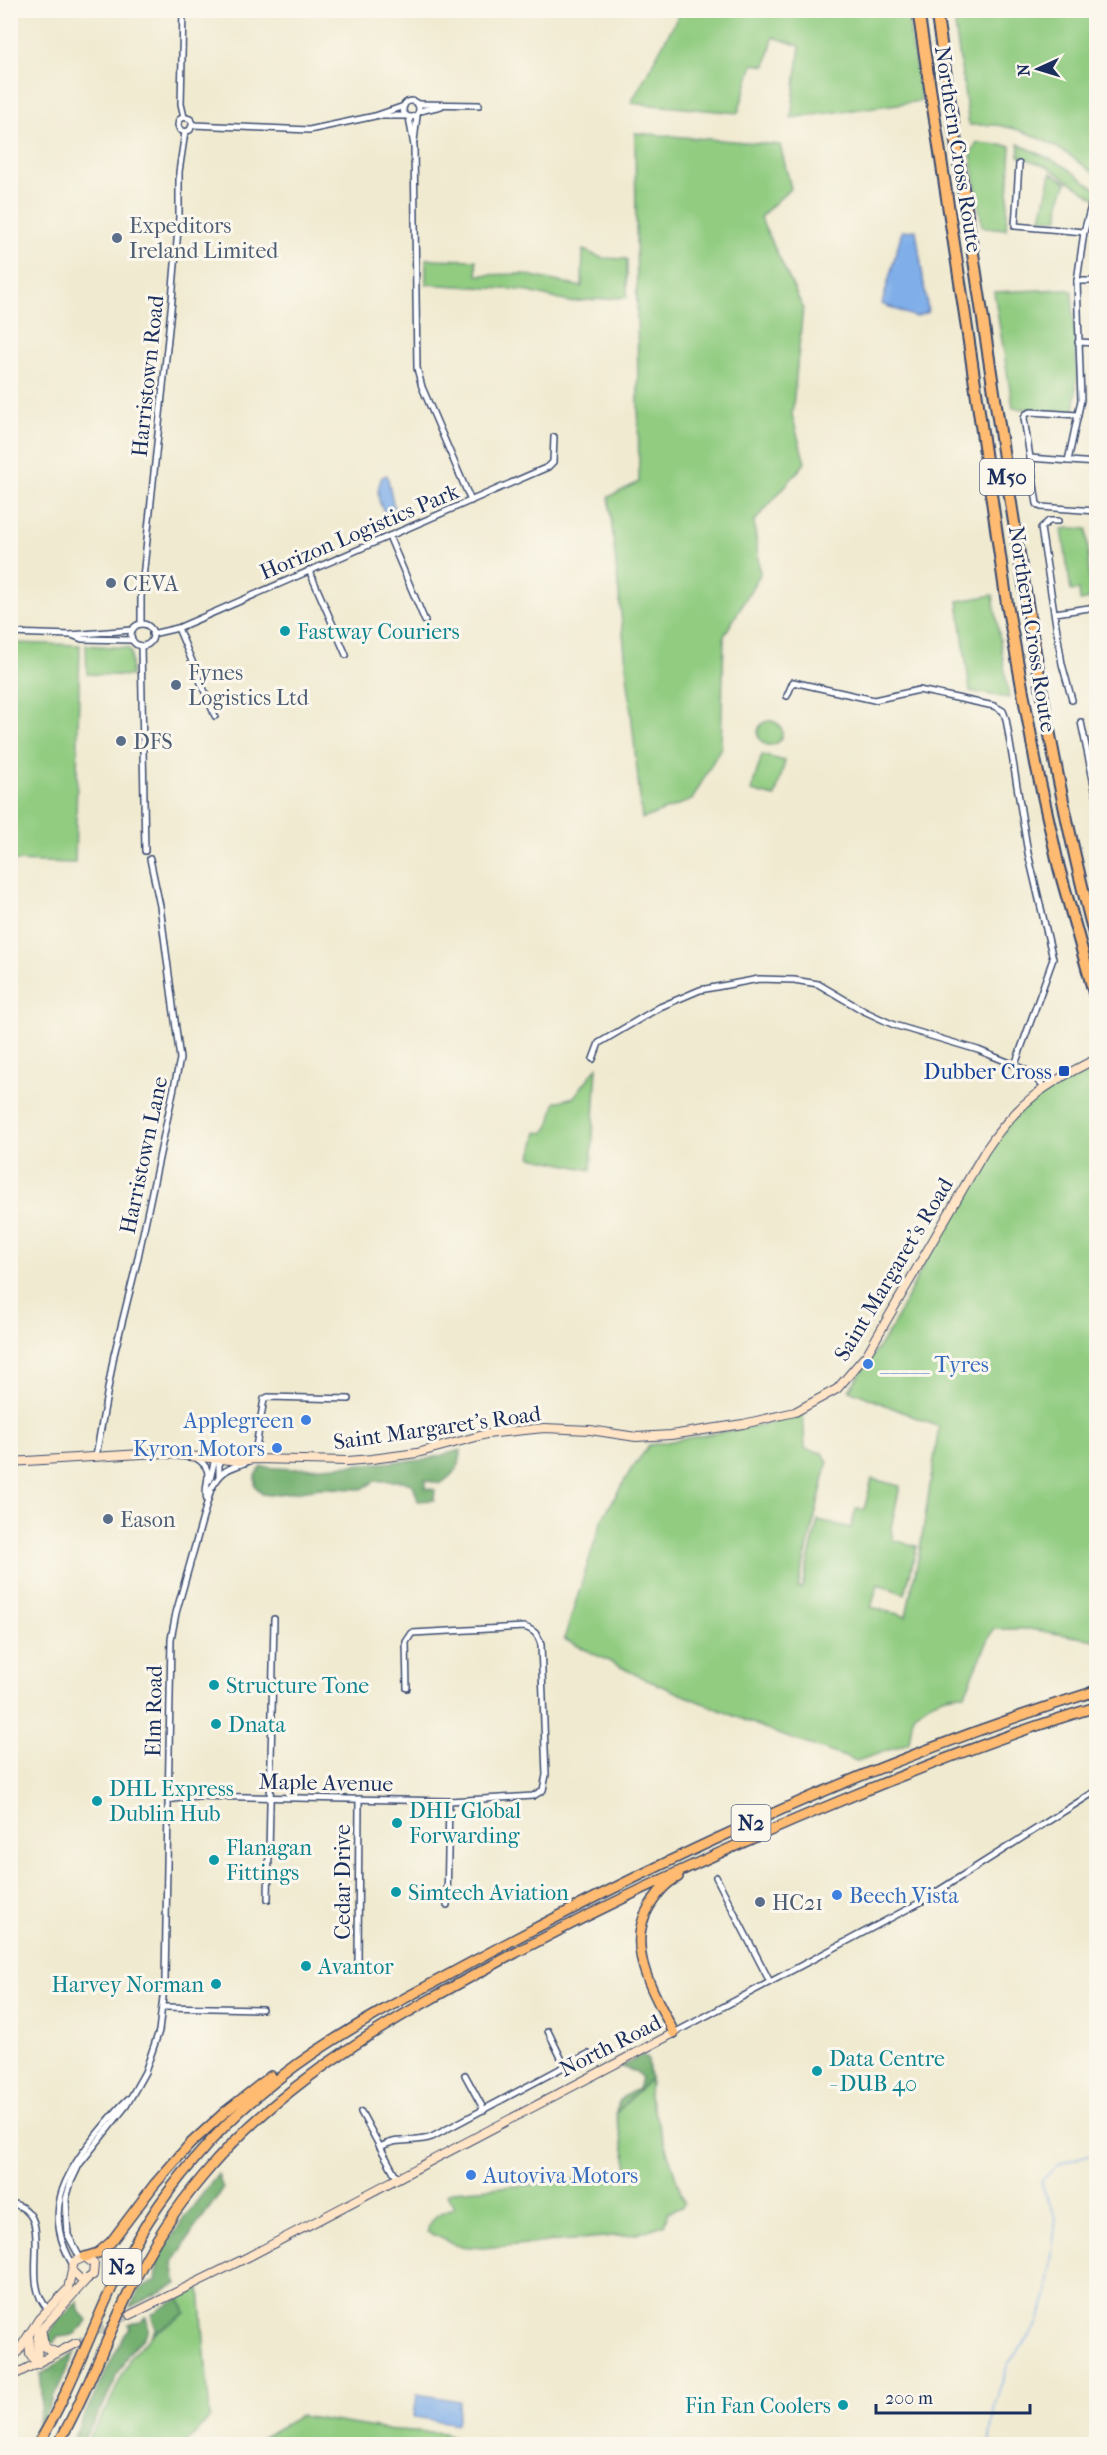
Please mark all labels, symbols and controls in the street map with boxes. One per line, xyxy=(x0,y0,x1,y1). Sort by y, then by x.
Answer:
north arrow xyxy=(1008,39,1068,99)
street label: Northern Cross Route xyxy=(929,44,987,254)
text: N xyxy=(1014,62,1033,77)
place label: Expeditors Ireland Limited xyxy=(129,213,279,264)
marker: Expeditors Ireland Limited xyxy=(110,231,124,245)
street label: Harristown Road xyxy=(127,293,170,458)
road number: M50 xyxy=(980,459,1034,495)
street label: Horizon Logistics Park xyxy=(256,478,463,586)
street label: Northern Cross Route xyxy=(1003,524,1061,734)
place label: CEVA xyxy=(123,571,179,597)
marker: CEVA xyxy=(104,576,118,590)
place label: Fastway Couriers xyxy=(297,619,460,645)
marker: Fastway Couriers xyxy=(278,624,292,638)
place label: Fynes Logistics Ltd xyxy=(188,660,310,711)
marker: Fynes Logistics Ltd xyxy=(169,678,183,692)
place label: DFS xyxy=(133,729,173,755)
marker: DFS xyxy=(114,734,128,748)
place label: Dubber Cross xyxy=(924,1059,1052,1085)
marker: Dubber Cross xyxy=(1057,1064,1071,1078)
street label: Harristown Lane xyxy=(115,1074,173,1236)
street label: Saint Margaret's Road xyxy=(829,1172,959,1366)
place label: _____ Tyres xyxy=(880,1352,989,1378)
marker: _____ Tyres xyxy=(861,1357,875,1371)
street label: Saint Margaret's Road xyxy=(332,1400,543,1455)
place label: Applegreen xyxy=(183,1408,294,1434)
marker: Applegreen xyxy=(299,1413,313,1427)
place label: Kyron Motors xyxy=(133,1436,265,1462)
marker: Kyron Motors xyxy=(270,1441,284,1455)
place label: Eason xyxy=(120,1507,176,1533)
marker: Eason xyxy=(101,1512,115,1526)
street label: Elm Road xyxy=(140,1664,168,1757)
place label: Structure Tone xyxy=(226,1673,369,1699)
marker: Structure Tone xyxy=(207,1678,221,1692)
place label: Dnata xyxy=(228,1712,287,1738)
marker: Dnata xyxy=(209,1717,223,1731)
street label: Maple Avenue xyxy=(258,1769,394,1797)
place label: DHL Express Dublin Hub xyxy=(109,1776,234,1827)
marker: DHL Express Dublin Hub xyxy=(90,1794,104,1808)
place label: DHL Global Forwarding xyxy=(409,1798,521,1849)
road number: N2 xyxy=(732,1805,771,1841)
marker: DHL Global Forwarding xyxy=(390,1816,404,1830)
street label: Cedar Drive xyxy=(330,1824,356,1940)
place label: Flanagan Fittings xyxy=(226,1835,312,1886)
marker: Flanagan Fittings xyxy=(207,1853,221,1867)
place label: Simtech Aviation xyxy=(408,1880,569,1906)
place label: Beech Vista xyxy=(849,1883,959,1909)
marker: Simtech Aviation xyxy=(389,1885,403,1899)
marker: Beech Vista xyxy=(830,1888,844,1902)
place label: HC21 xyxy=(772,1890,823,1916)
marker: HC21 xyxy=(753,1895,767,1909)
place label: Avantor xyxy=(317,1954,394,1980)
marker: Avantor xyxy=(299,1959,313,1973)
place label: Harvey Norman xyxy=(52,1972,204,1998)
marker: Harvey Norman xyxy=(209,1977,223,1991)
street label: North Road xyxy=(555,2009,667,2083)
place label: Data Centre - DUB 40 xyxy=(829,2046,945,2097)
marker: Data Centre - DUB 40 xyxy=(810,2064,824,2078)
place label: Autoviva Motors xyxy=(482,2163,638,2189)
marker: Autoviva Motors xyxy=(464,2168,478,2182)
road number: N2 xyxy=(102,2249,142,2285)
scale bar xyxy=(876,2377,1030,2415)
text: 200 m xyxy=(885,2388,933,2409)
place label: Fin Fan Coolers xyxy=(685,2393,831,2419)
marker: Fin Fan Coolers xyxy=(836,2398,850,2412)

